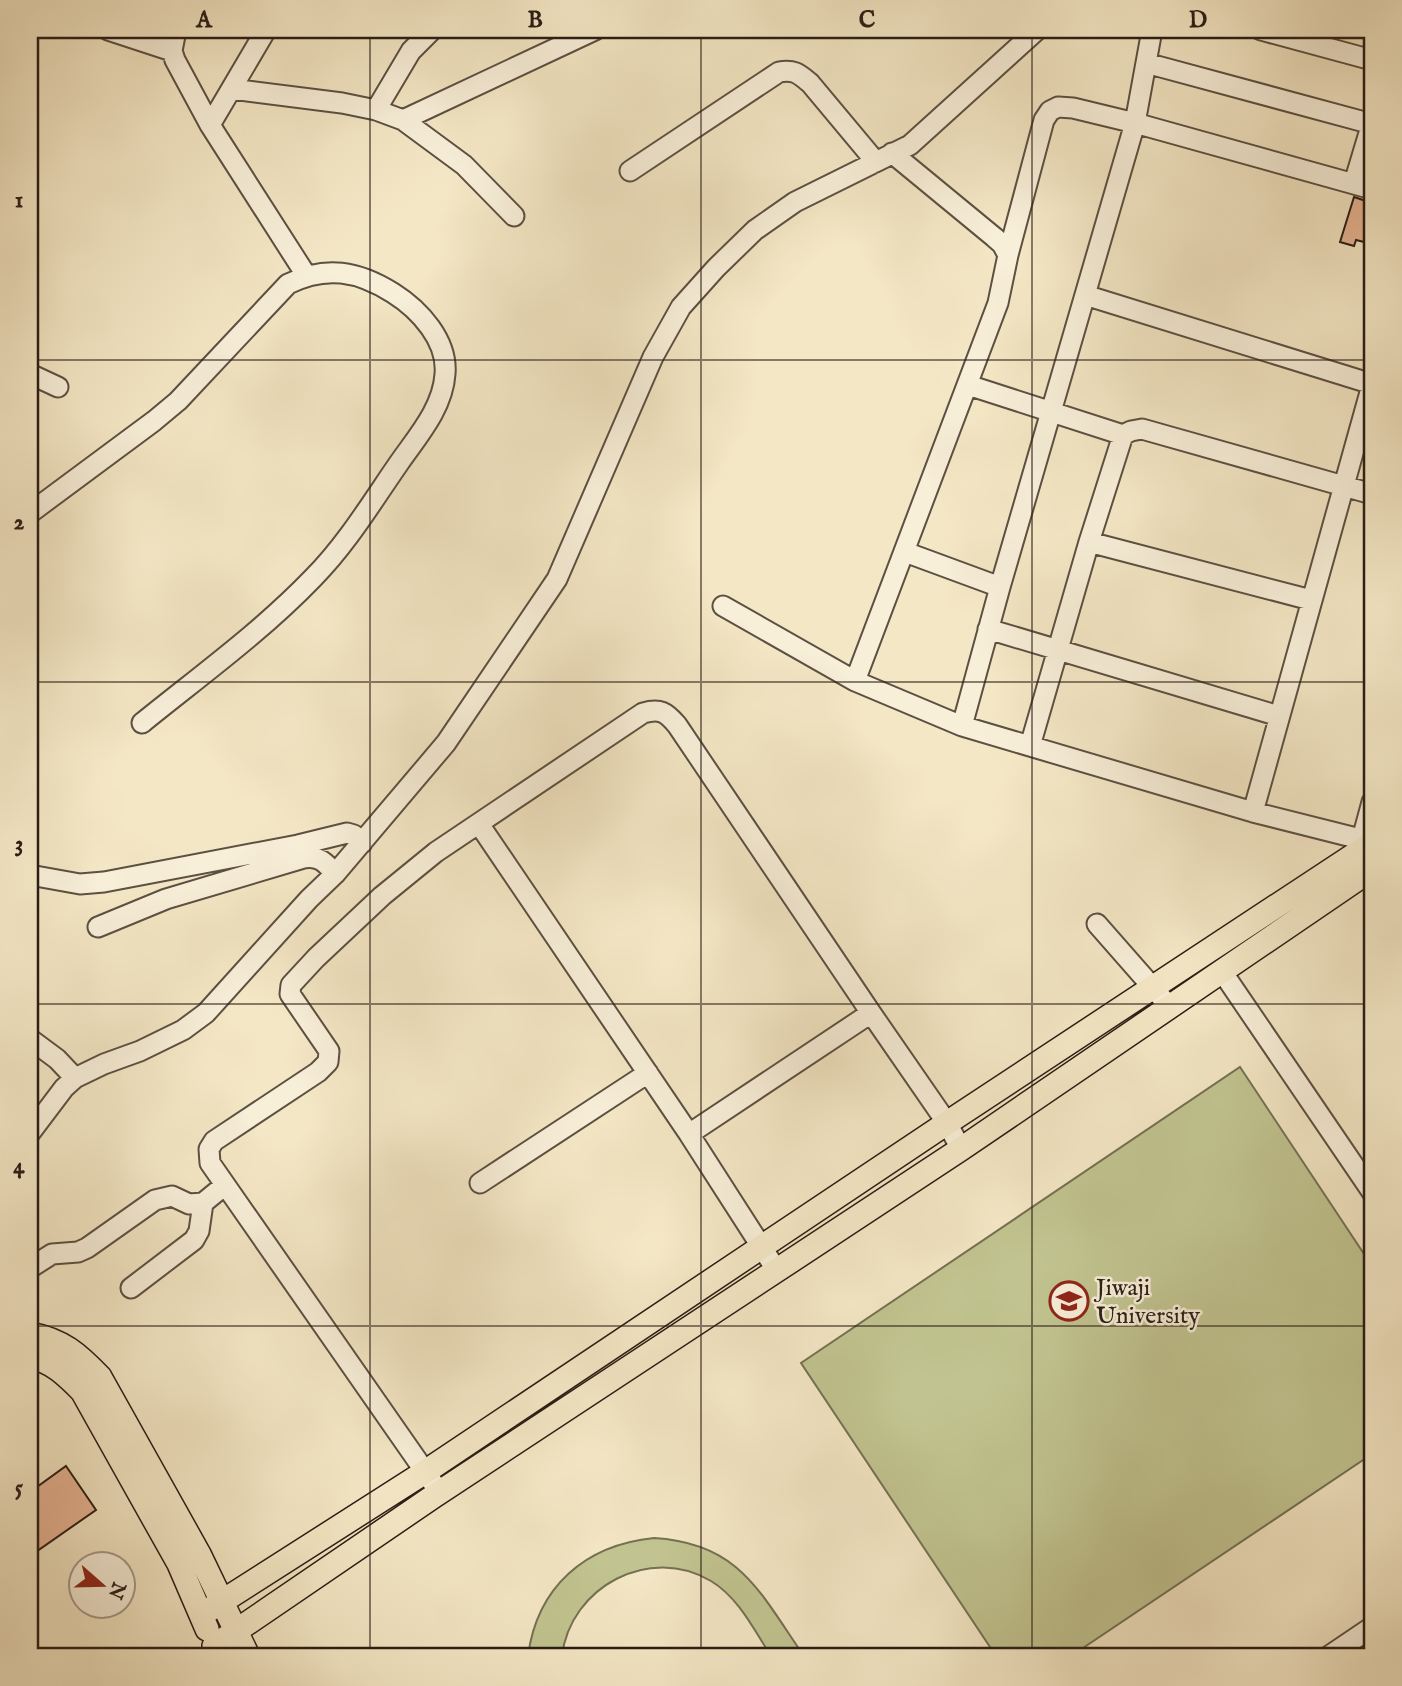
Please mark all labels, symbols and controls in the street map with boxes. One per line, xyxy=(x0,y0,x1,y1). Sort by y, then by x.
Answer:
text: A xyxy=(195,6,213,35)
text: B xyxy=(527,6,543,35)
text: C xyxy=(859,6,876,35)
text: D xyxy=(1189,6,1207,35)
text: 1 xyxy=(15,186,23,215)
text: 2 xyxy=(14,508,25,537)
text: 3 xyxy=(15,830,23,859)
text: 4 xyxy=(13,1152,25,1181)
place label: Jiwaji University xyxy=(1093,1273,1200,1332)
school or university icon: Jiwaji University xyxy=(1048,1280,1090,1322)
text: 5 xyxy=(15,1474,24,1503)
north arrow xyxy=(66,1550,136,1620)
text: N xyxy=(102,1577,131,1602)

